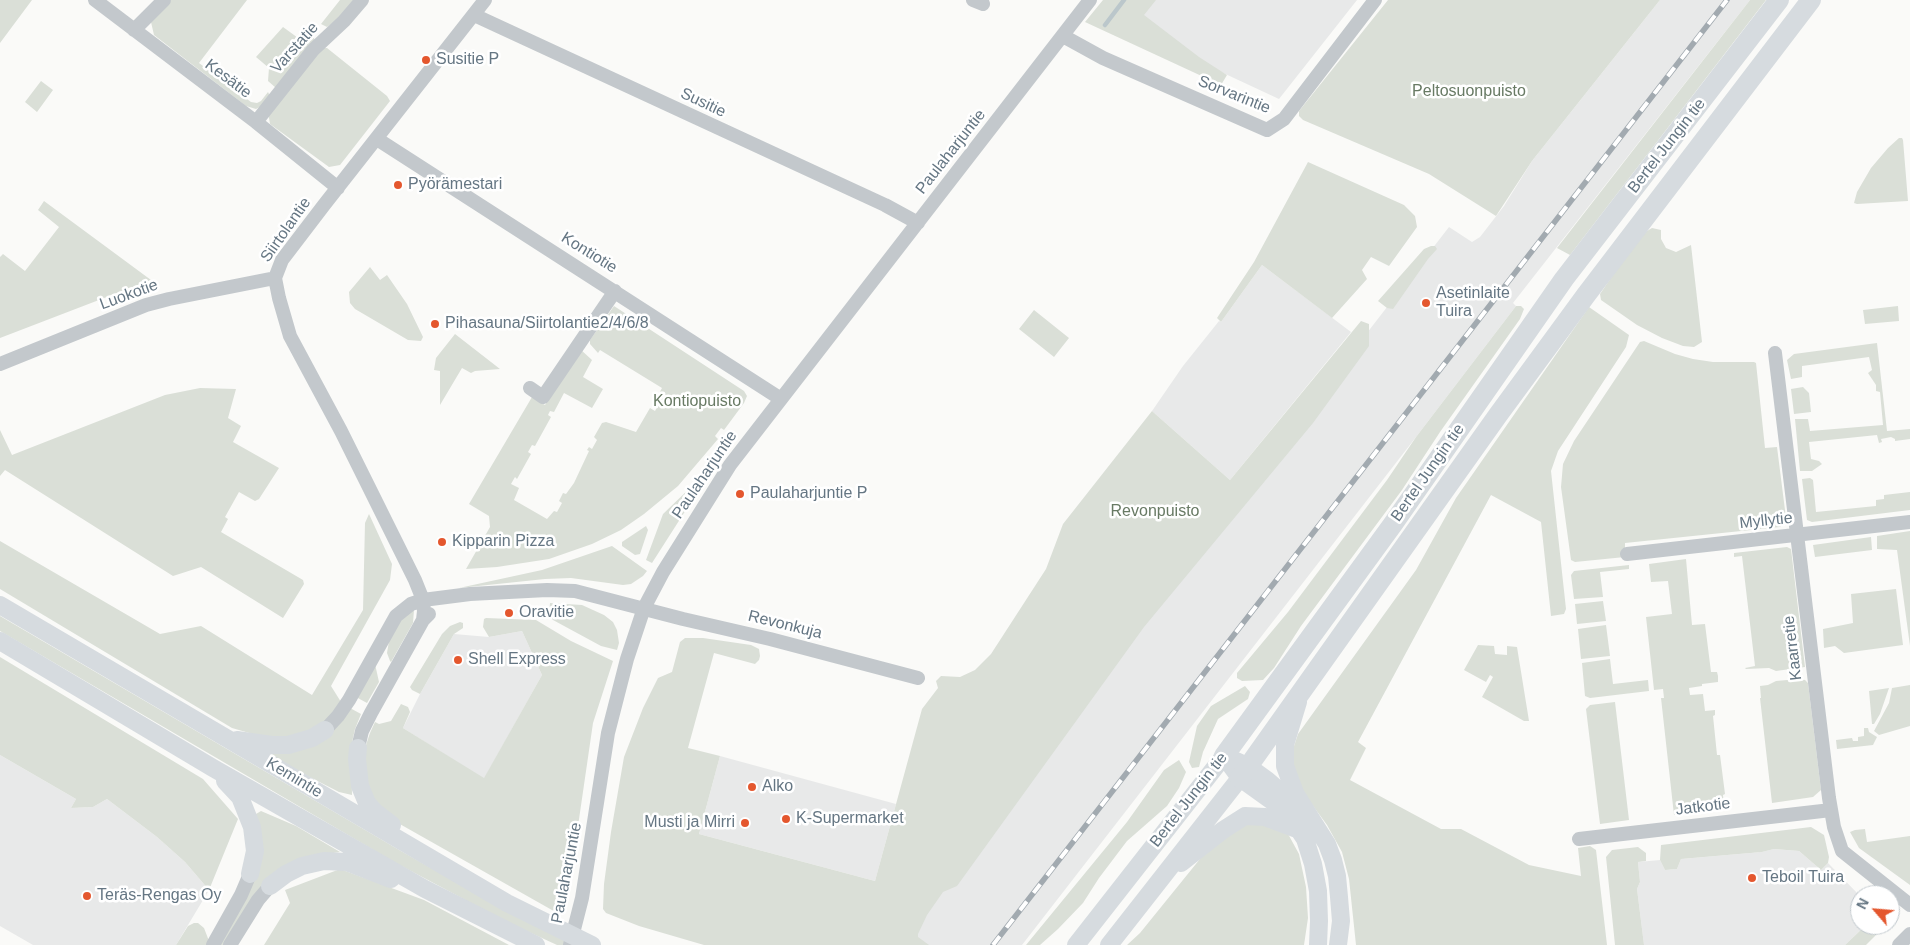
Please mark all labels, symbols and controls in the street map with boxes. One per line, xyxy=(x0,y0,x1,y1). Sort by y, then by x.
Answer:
street label: Varstatie xyxy=(267,19,323,77)
place label: Susitie P xyxy=(436,50,499,70)
marker: Susitie P xyxy=(420,54,432,66)
street label: Kesätie xyxy=(201,55,255,103)
street label: Sorvarintie xyxy=(1195,72,1273,118)
park label: Peltosuonpuisto xyxy=(1412,82,1526,102)
street label: Susitie xyxy=(677,84,729,122)
street label: Bertel Jungin tie xyxy=(1624,95,1710,197)
street label: Paulaharjuntie xyxy=(912,106,990,198)
place label: Pyörämestari xyxy=(408,175,502,195)
marker: Pyörämestari xyxy=(392,179,404,191)
street label: Siirtolantie xyxy=(257,194,315,266)
street label: Kontiotie xyxy=(558,228,620,278)
street label: Luokotie xyxy=(97,276,161,314)
place label: Asetinlaite Tuira xyxy=(1436,284,1510,322)
marker: Asetinlaite Tuira xyxy=(1420,297,1432,309)
place label: Pihasauna/Siirtolantie2/4/6/8 xyxy=(445,314,649,334)
marker: Pihasauna/Siirtolantie2/4/6/8 xyxy=(429,318,441,330)
park label: Kontiopuisto xyxy=(653,392,741,412)
street label: Bertel Jungin tie xyxy=(1387,421,1469,525)
street label: Paulaharjuntie xyxy=(668,427,742,523)
place label: Paulaharjuntie P xyxy=(750,484,867,504)
marker: Paulaharjuntie P xyxy=(734,488,746,500)
park label: Revonpuisto xyxy=(1111,502,1199,522)
street label: Myllytie xyxy=(1738,509,1794,533)
place label: Kipparin Pizza xyxy=(452,532,554,552)
marker: Kipparin Pizza xyxy=(436,536,448,548)
place label: Oravitie xyxy=(519,603,574,623)
marker: Oravitie xyxy=(503,607,515,619)
street label: Revonkuja xyxy=(746,607,824,643)
street label: Kaarretie xyxy=(1780,615,1806,681)
place label: Shell Express xyxy=(468,650,566,670)
marker: Shell Express xyxy=(452,654,464,666)
street label: Bertel Jungin tie xyxy=(1146,749,1232,851)
street label: Kemintie xyxy=(262,754,326,802)
place label: Alko xyxy=(762,777,793,797)
marker: Alko xyxy=(746,781,758,793)
street label: Jatkotie xyxy=(1674,794,1732,820)
place label: K-Supermarket xyxy=(796,809,904,829)
place label: Musti ja Mirri xyxy=(644,813,735,833)
marker: K-Supermarket xyxy=(780,813,792,825)
marker: Musti ja Mirri xyxy=(739,817,751,829)
street label: Paulaharjuntie xyxy=(548,821,586,925)
place label: Teboil Tuira xyxy=(1762,868,1844,888)
marker: Teboil Tuira xyxy=(1746,872,1758,884)
north arrow xyxy=(1850,885,1900,935)
place label: Teräs-Rengas Oy xyxy=(97,886,221,906)
marker: Teräs-Rengas Oy xyxy=(81,890,93,902)
text: N xyxy=(1853,896,1872,912)

